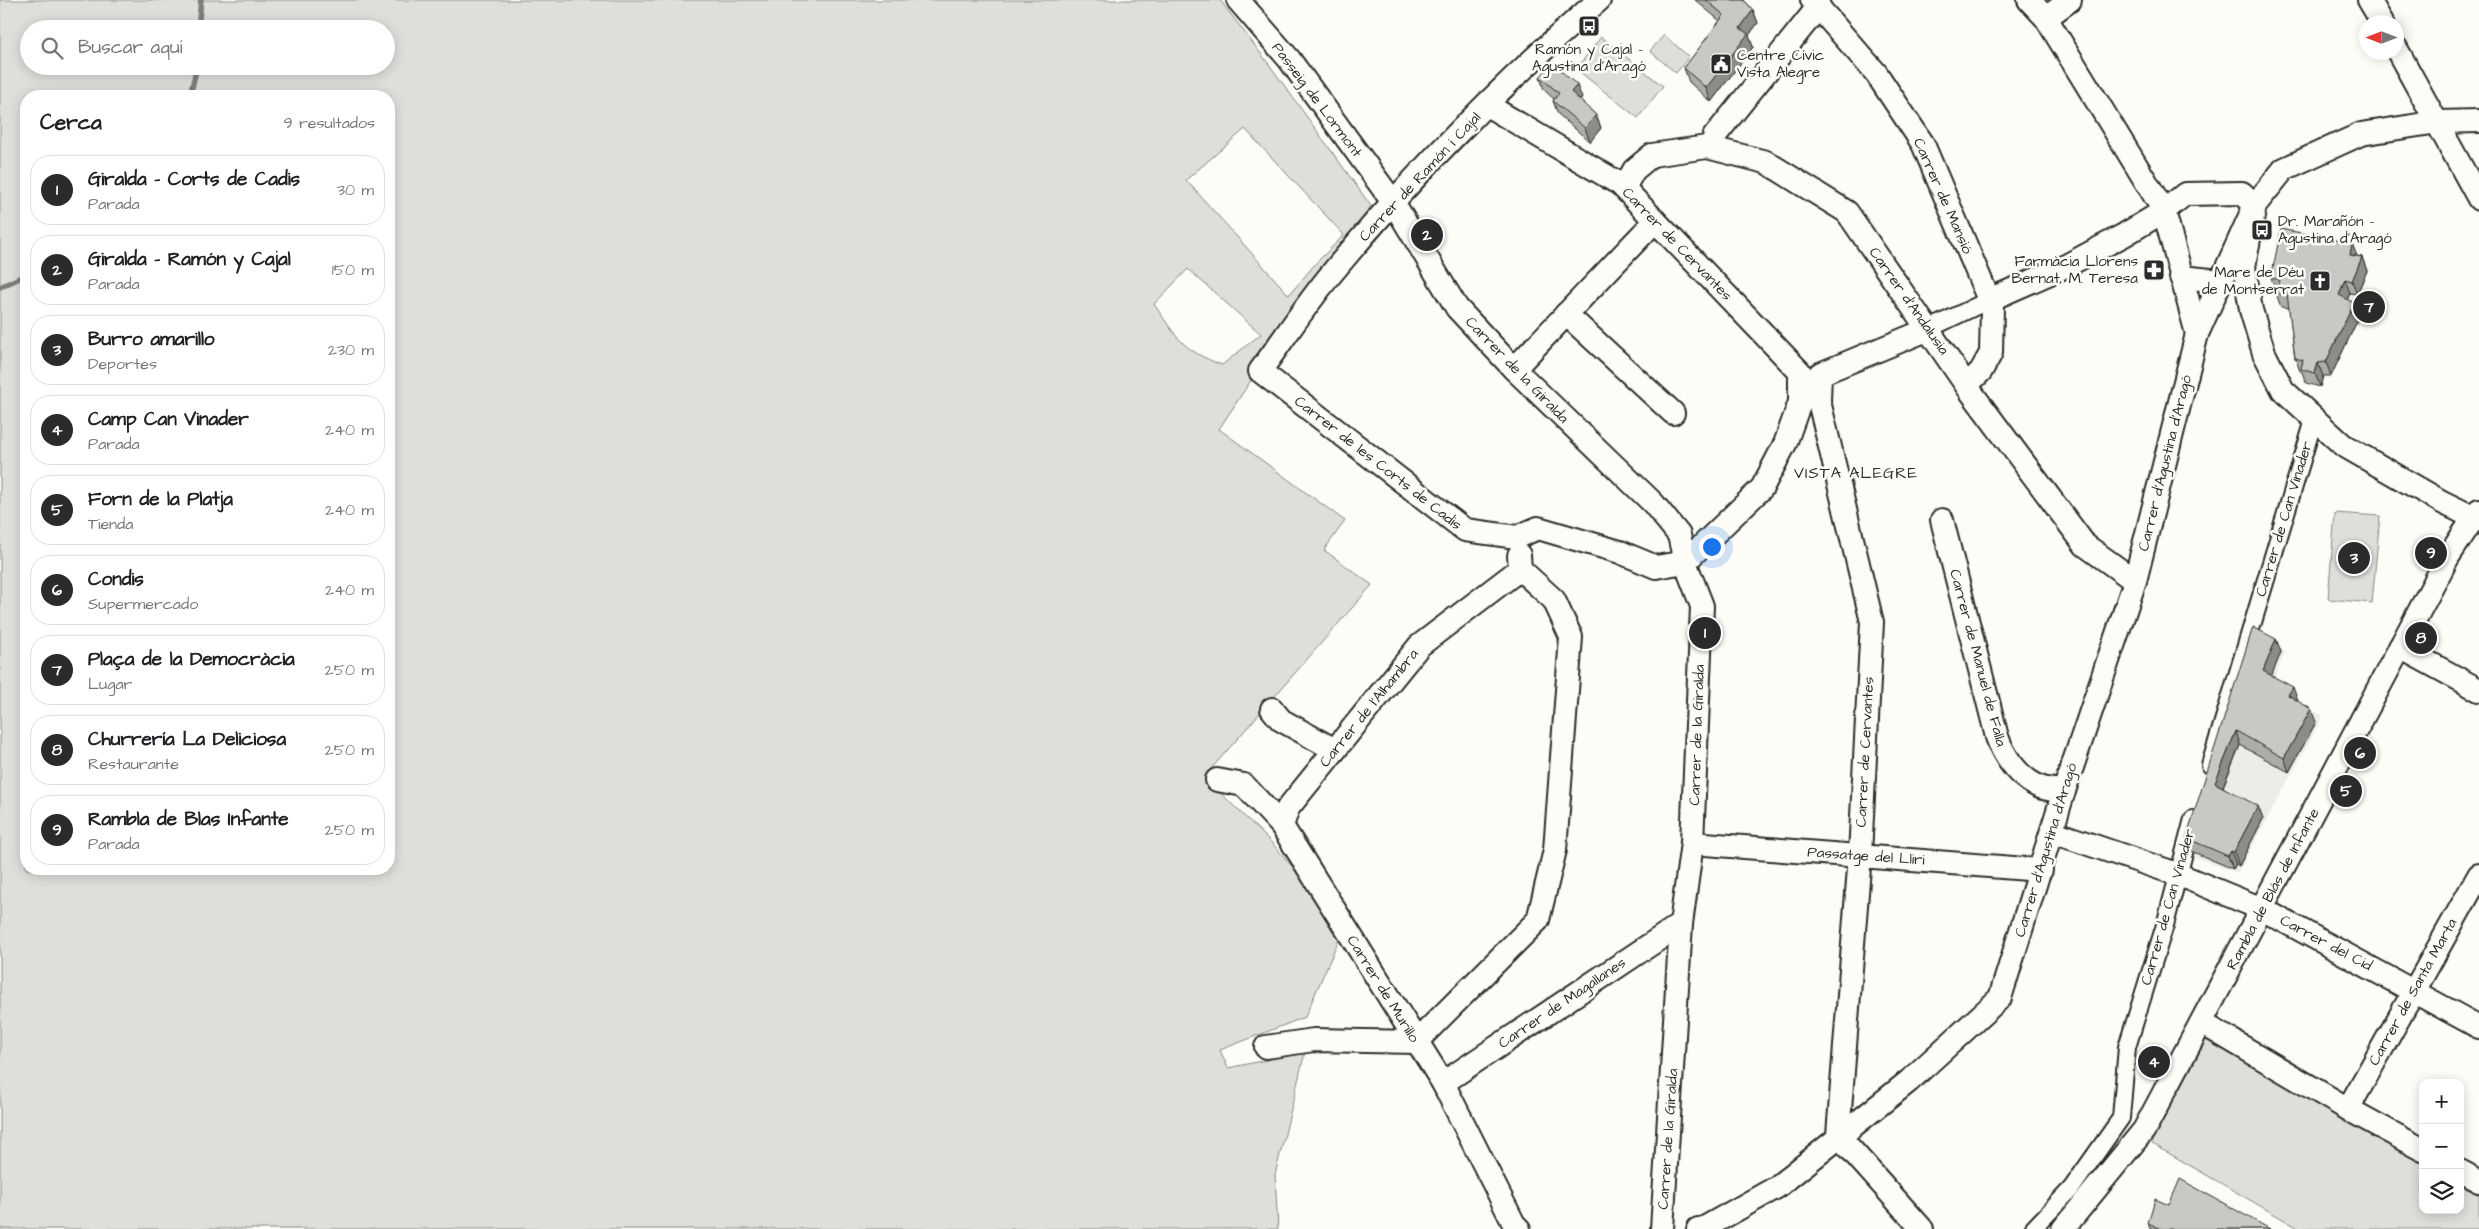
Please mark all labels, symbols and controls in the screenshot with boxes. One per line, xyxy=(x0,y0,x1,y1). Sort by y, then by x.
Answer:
bus stop icon: Ramón y Cajal - Agustina d'Aragó xyxy=(1577,14,1601,38)
north arrow xyxy=(2359,15,2404,60)
search box xyxy=(20,20,395,75)
icon: search xyxy=(38,34,66,62)
text: Buscar aquí xyxy=(78,34,182,61)
street label: Passeig de Lormont xyxy=(1266,38,1367,162)
place label: Ramón y Cajal - Agustina d'Aragó xyxy=(1532,39,1646,78)
place label: Centre Cívic Vista Alegre xyxy=(1737,45,1825,84)
public building icon: Centre Cívic Vista Alegre xyxy=(1709,52,1733,76)
text: Cerca xyxy=(40,108,102,137)
street label: Carrer de Ramón i Cajal xyxy=(1354,108,1486,246)
text: 9 resultados xyxy=(283,112,375,134)
street label: Carrer de Mansió xyxy=(1908,135,1978,258)
text: Giralda - Corts de Cadis xyxy=(88,166,300,193)
text: 1 xyxy=(56,179,58,201)
text: 30 m xyxy=(337,179,374,201)
street label: Carrer de Cervantes xyxy=(1617,183,1737,306)
text: Parada xyxy=(88,193,140,215)
place label: Dr. Marañón - Agustina d'Aragó xyxy=(2278,211,2392,250)
pin: 2 xyxy=(1411,216,1443,254)
bus stop icon: Dr. Marañón - Agustina d'Aragó xyxy=(2250,218,2274,242)
street label: Carrer d'Andalusia xyxy=(1864,243,1954,359)
text: Giralda - Ramón y Cajal xyxy=(88,246,291,273)
place label: Farmàcia Llorens Bernat, M. Teresa xyxy=(2012,251,2138,289)
pharmacy icon: Farmàcia Llorens Bernat, M. Teresa xyxy=(2142,258,2166,282)
text: 2 xyxy=(52,259,62,281)
text: 150 m xyxy=(332,259,374,281)
place label: Mare de Déu de Montserrat xyxy=(2202,262,2304,300)
church icon: Mare de Déu de Montserrat xyxy=(2308,269,2332,293)
text: Parada xyxy=(88,273,140,295)
pin: 7 xyxy=(2353,288,2385,326)
street label: Carrer de la Giralda xyxy=(1460,312,1574,428)
text: Burro amarillo xyxy=(88,326,215,353)
text: 3 xyxy=(53,339,61,361)
text: 230 m xyxy=(328,339,374,361)
text: Deportes xyxy=(88,353,157,375)
street label: Carrer d'Agustina d'Aragó xyxy=(2133,372,2198,554)
street label: Carrer de les Corts de Cadis xyxy=(1290,391,1467,535)
text: Camp Can Vinader xyxy=(88,406,249,433)
text: 4 xyxy=(52,419,62,441)
text: 240 m xyxy=(325,419,374,441)
text: Parada xyxy=(88,433,140,455)
street label: Carrer de Can Vinader xyxy=(2250,439,2318,599)
district label: VISTA ALEGRE xyxy=(1794,462,1918,484)
text: Forn de la Platja xyxy=(88,486,233,513)
text: 5 xyxy=(51,499,63,521)
text: 240 m xyxy=(325,499,374,521)
text: Tienda xyxy=(88,513,133,535)
your location xyxy=(1699,534,1725,560)
pin: 9 xyxy=(2415,534,2447,572)
pin: 3 xyxy=(2338,539,2370,577)
text: Condis xyxy=(88,566,144,593)
street label: Carrer de Manuel de Falla xyxy=(1944,567,2012,749)
text: 6 xyxy=(52,579,62,601)
text: 240 m xyxy=(325,579,374,601)
text: Supermercado xyxy=(88,593,198,615)
pin: 1 xyxy=(1689,614,1721,652)
pin: 8 xyxy=(2405,619,2437,657)
street label: Carrer de l'Alhambra xyxy=(1315,644,1424,772)
text: Plaça de la Democràcia xyxy=(88,646,295,673)
text: 7 xyxy=(52,659,62,681)
text: 250 m xyxy=(325,659,374,681)
street label: Carrer de la Giralda xyxy=(1684,664,1710,806)
text: Lugar xyxy=(88,673,132,695)
street label: Carrer de Cervantes xyxy=(1851,676,1879,828)
text: Churrería La Deliciosa xyxy=(88,726,286,753)
pin: 6 xyxy=(2344,734,2376,772)
text: 8 xyxy=(52,739,62,761)
text: 250 m xyxy=(325,739,374,761)
text: Restaurante xyxy=(88,753,179,775)
street label: Carrer d'Agustina d'Aragó xyxy=(2009,760,2084,940)
pin: 5 xyxy=(2330,772,2362,810)
street label: Rambla de Blás de Infante xyxy=(2221,805,2325,973)
text: Rambla de Blas Infante xyxy=(88,806,289,833)
text: 9 xyxy=(52,819,62,841)
text: 250 m xyxy=(325,819,374,841)
street label: Carrer de Can Vinader xyxy=(2136,826,2200,988)
text: Parada xyxy=(88,833,140,855)
street label: Passatge del Lliri xyxy=(1807,841,1926,872)
street label: Carrer del Cid xyxy=(2276,910,2376,976)
street label: Carrer de Santa Marta xyxy=(2364,914,2462,1069)
street label: Carrer de Murillo xyxy=(1342,931,1425,1047)
street label: Carrer de Magallanes xyxy=(1494,952,1631,1054)
pin: 4 xyxy=(2138,1043,2170,1081)
street label: Carrer de la Giralda xyxy=(1653,1067,1683,1210)
map controls xyxy=(2419,1079,2464,1214)
button: + xyxy=(2419,1079,2464,1124)
button: − xyxy=(2419,1124,2464,1169)
button: layers xyxy=(2419,1169,2464,1214)

